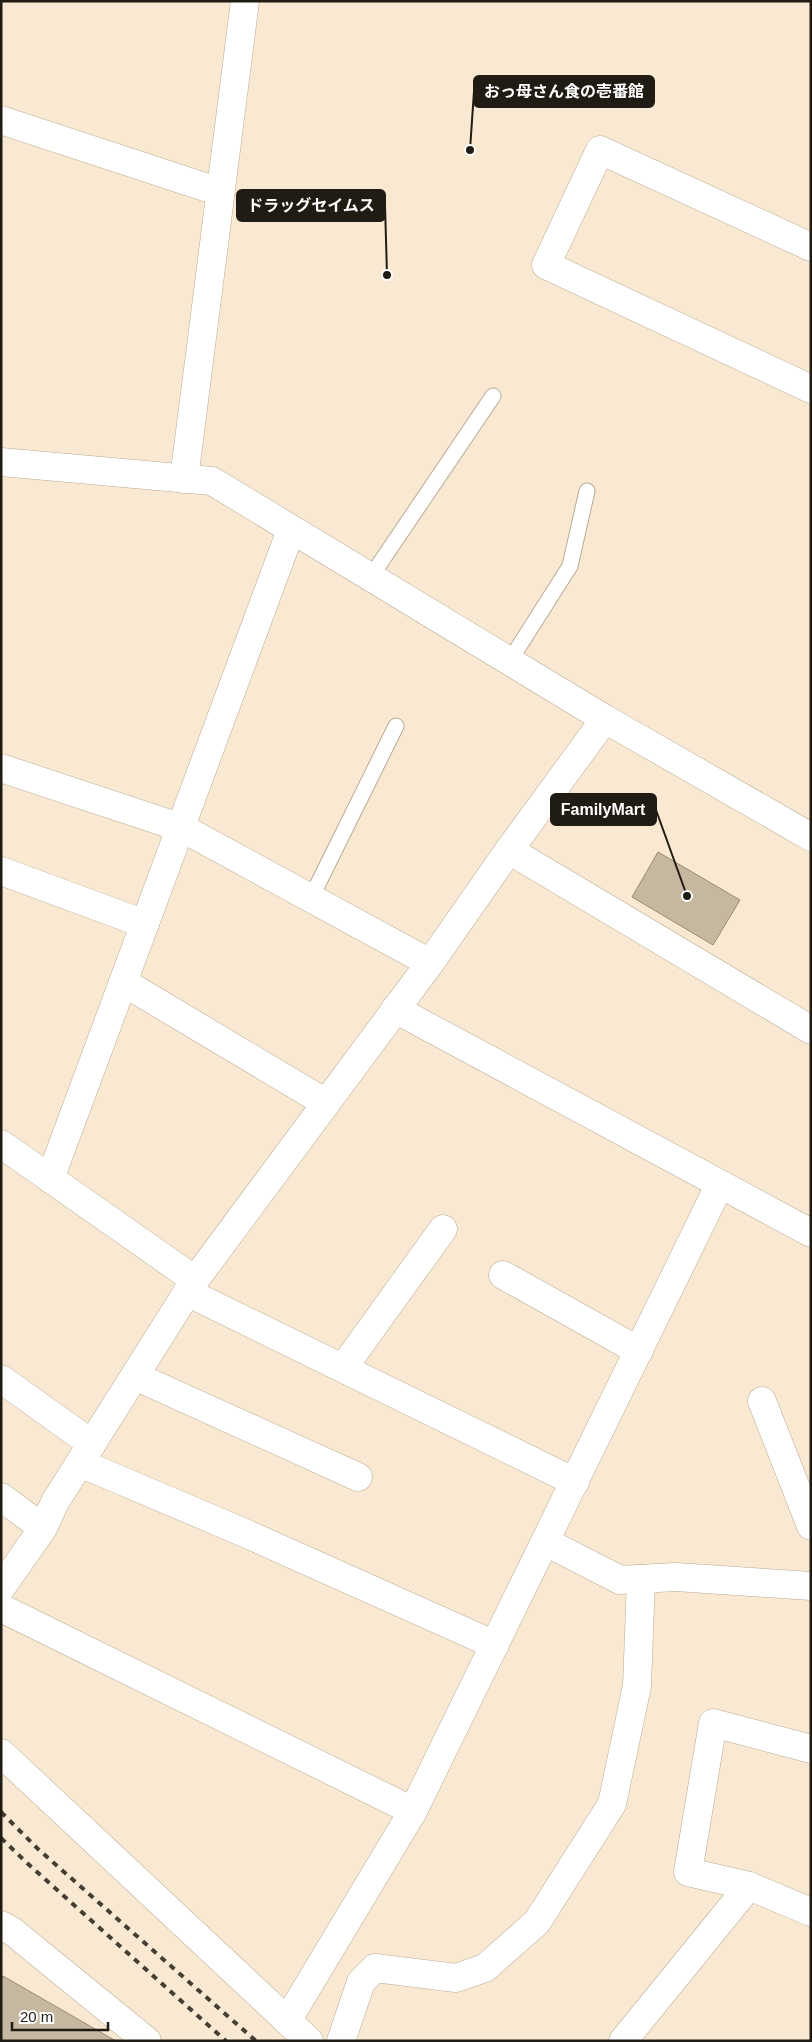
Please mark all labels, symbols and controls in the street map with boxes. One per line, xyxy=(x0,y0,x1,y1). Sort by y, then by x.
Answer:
callout: おっ母さん食の壱番館 xyxy=(474,76,654,107)
text: おっ母さん食の壱番館 xyxy=(484,83,644,100)
callout: ドラッグセイムス xyxy=(237,190,385,221)
text: ドラッグセイムス xyxy=(247,196,375,214)
callout: FamilyMart xyxy=(551,794,656,825)
text: FamilyMart xyxy=(561,801,646,818)
scale bar xyxy=(12,2000,109,2032)
text: 20 m xyxy=(20,2008,53,2025)

